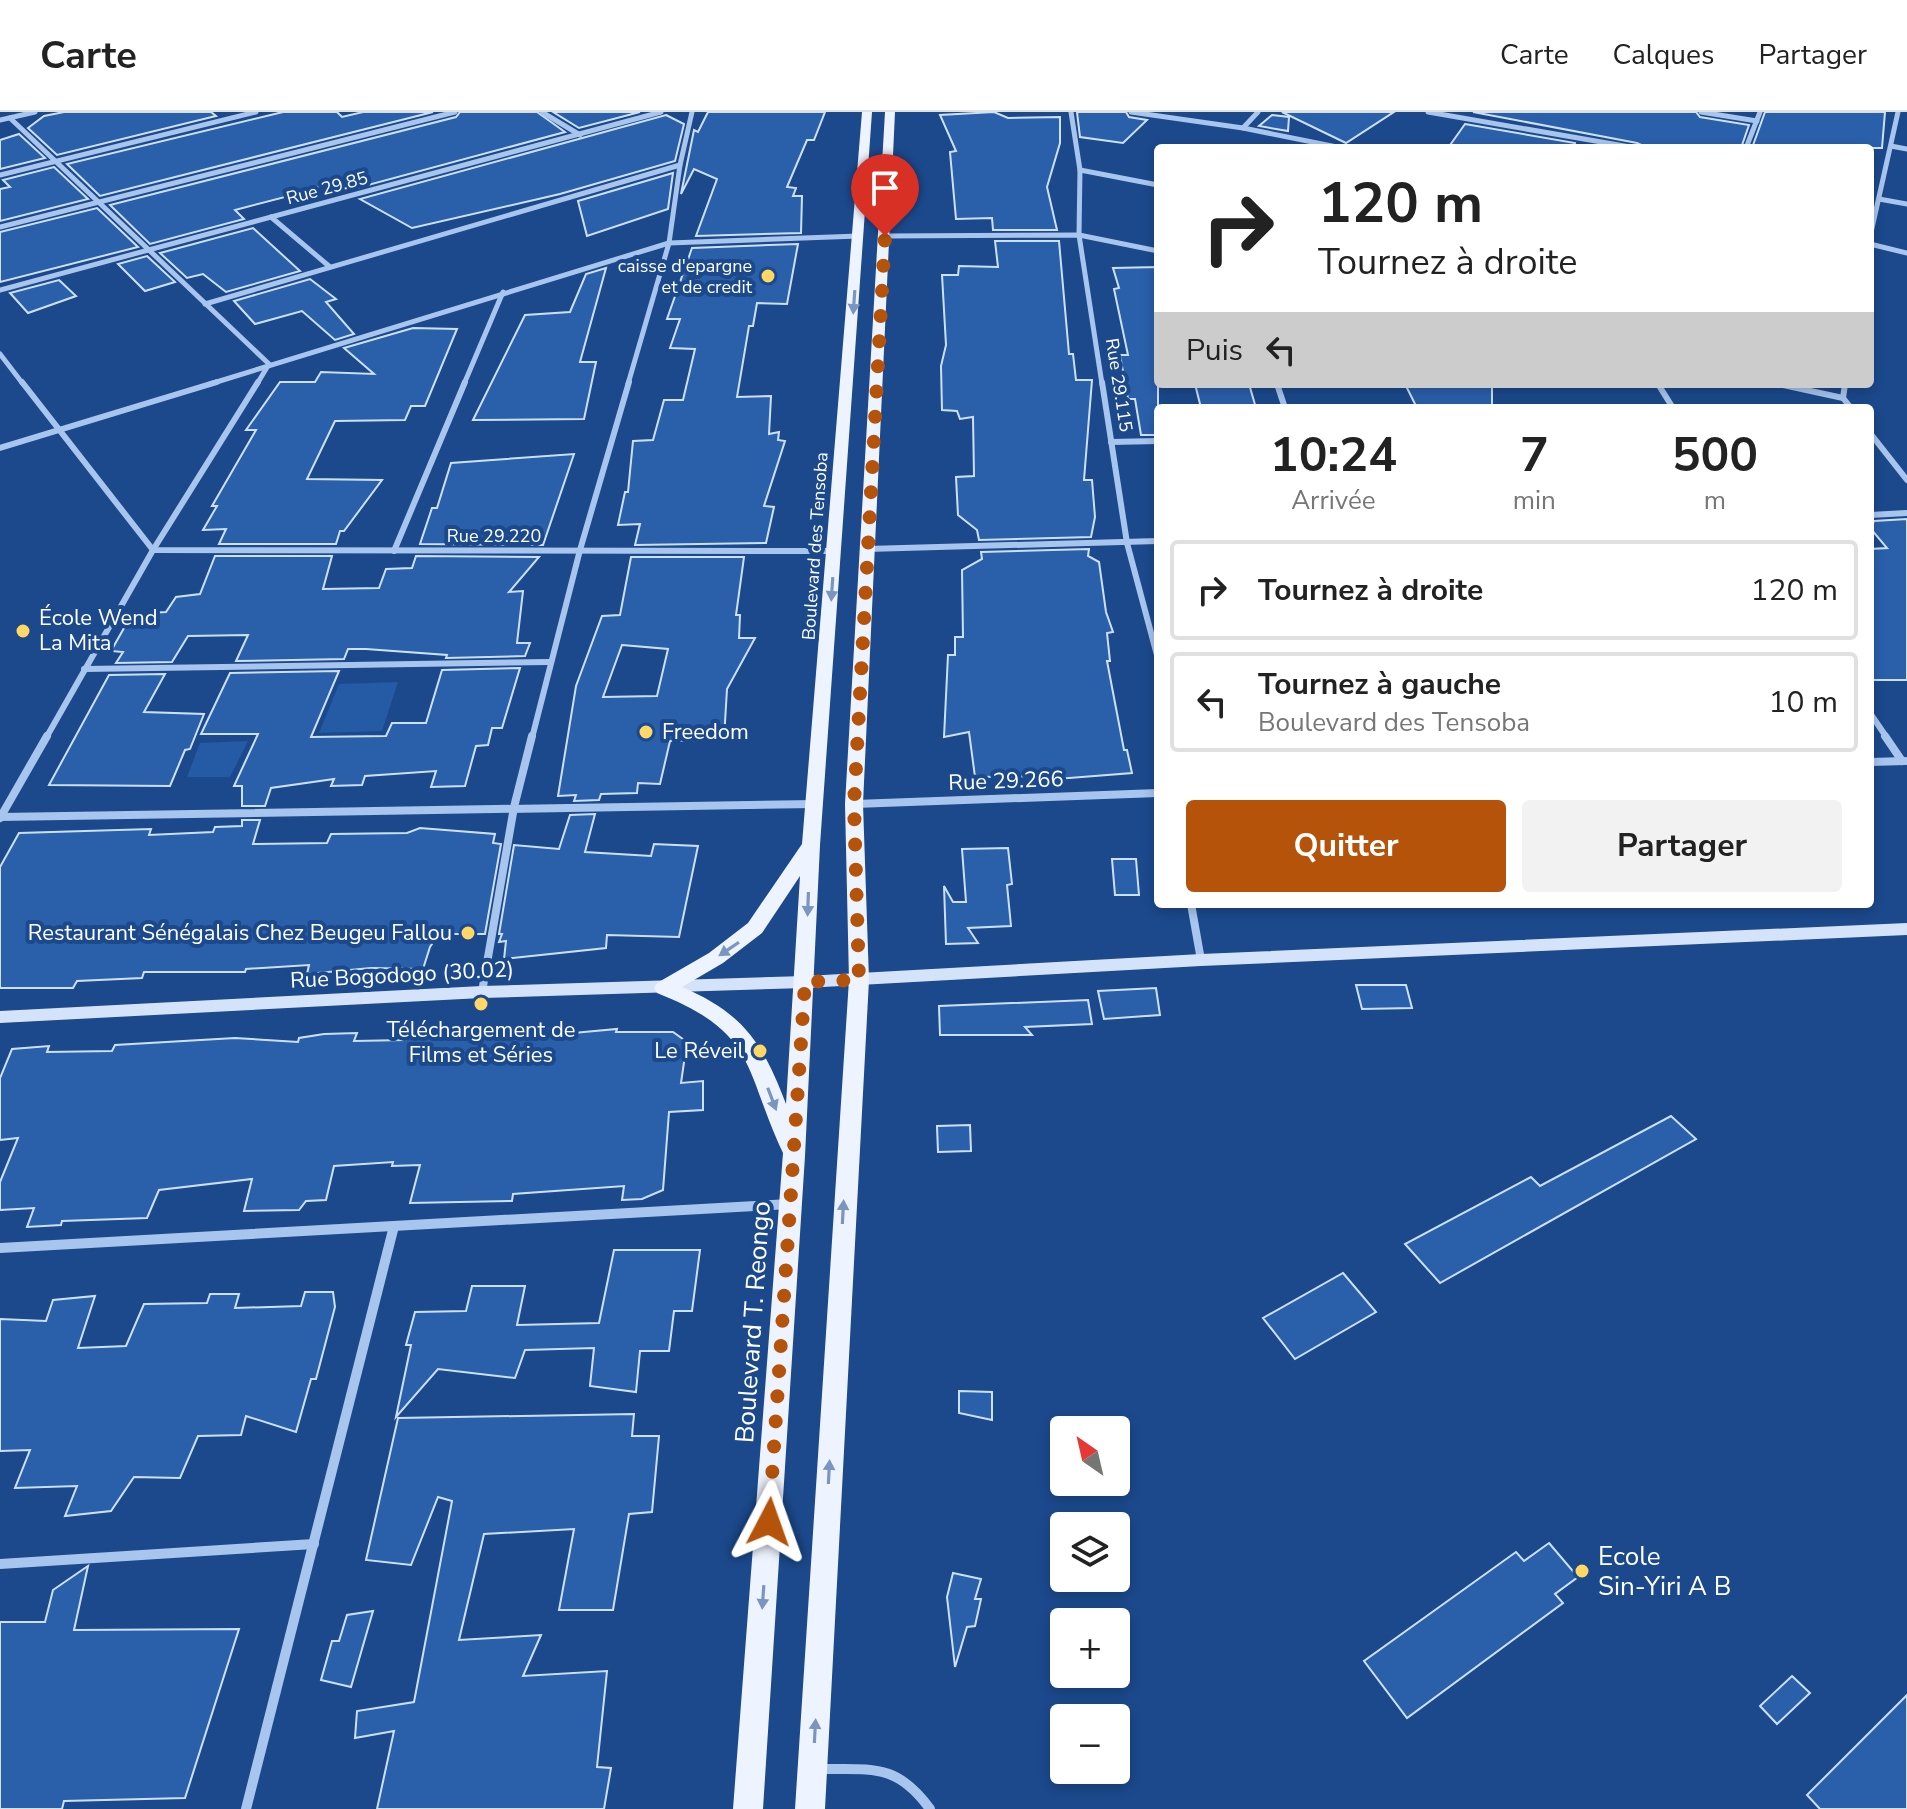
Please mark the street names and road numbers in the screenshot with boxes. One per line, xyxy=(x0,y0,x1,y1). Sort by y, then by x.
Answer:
street label: Rue 29.85 xyxy=(283,166,371,210)
street label: Rue 29.115 xyxy=(1100,336,1138,434)
street label: Boulevard des Tensoba xyxy=(796,451,834,641)
street label: Rue 29.220 xyxy=(447,524,541,548)
street label: Rue 29.266 xyxy=(948,764,1064,798)
street label: Rue Bogodogo (30.02) xyxy=(289,954,515,996)
street label: Boulevard T. Reongo xyxy=(727,1200,779,1444)

